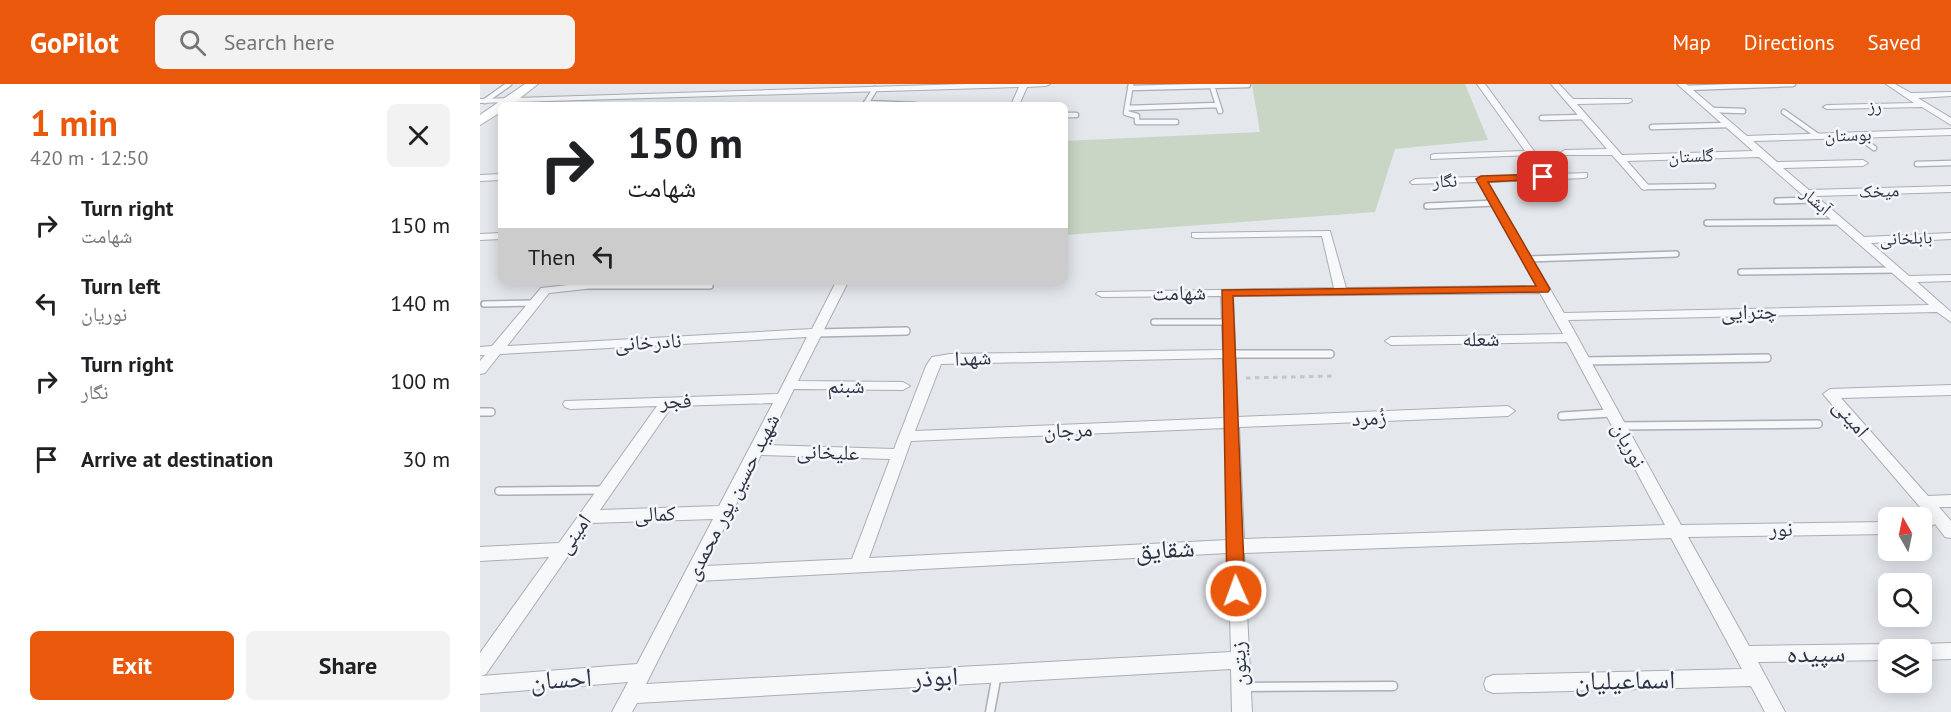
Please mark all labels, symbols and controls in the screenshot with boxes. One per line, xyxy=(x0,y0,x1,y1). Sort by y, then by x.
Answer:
search box xyxy=(155,15,575,69)
text: GoPilot xyxy=(30,24,119,61)
icon: search xyxy=(176,26,209,59)
text: Search here xyxy=(224,28,335,56)
text: Map xyxy=(1672,29,1711,56)
text: Directions xyxy=(1744,29,1835,56)
text: Saved xyxy=(1868,29,1921,56)
street label: رز xyxy=(1867,94,1882,117)
text: 1 min xyxy=(30,99,118,146)
button: close xyxy=(387,104,450,167)
text: 150 m xyxy=(627,115,743,170)
street label: بوستان xyxy=(1824,122,1872,147)
icon: right xyxy=(528,126,606,204)
street label: گلستان xyxy=(1668,143,1715,168)
text: 420 m · 12:50 xyxy=(30,145,148,171)
pin xyxy=(1517,151,1568,202)
icon: arrive xyxy=(1526,160,1559,193)
street label: نگار xyxy=(1431,169,1458,192)
text: شهامت xyxy=(627,170,696,204)
street label: میخک xyxy=(1858,178,1900,203)
street label: آبشار xyxy=(1796,181,1837,220)
text: Turn right xyxy=(81,194,173,222)
icon: right xyxy=(30,209,63,242)
text: 150 m xyxy=(390,211,450,239)
text: شهامت xyxy=(81,223,132,249)
street label: بابلخانی xyxy=(1879,225,1933,250)
icon: left xyxy=(587,240,620,273)
text: Then xyxy=(528,243,575,271)
text: Turn left xyxy=(81,272,161,300)
street label: شهامت xyxy=(1152,279,1206,306)
icon: left xyxy=(30,287,63,320)
text: 140 m xyxy=(390,289,450,317)
street label: چترایی xyxy=(1721,298,1777,325)
text: نوریان xyxy=(81,301,127,327)
street label: شعله xyxy=(1462,325,1500,352)
street label: نادرخانی xyxy=(614,326,682,357)
street label: شهدا xyxy=(954,343,992,372)
text: Turn right xyxy=(81,350,173,378)
icon: right xyxy=(30,365,63,398)
text: 100 m xyxy=(390,367,450,395)
street label: شبنم xyxy=(827,372,865,400)
text: نگار xyxy=(81,379,108,405)
street label: فجر xyxy=(659,386,692,415)
street label: امینی xyxy=(1827,393,1876,443)
street label: زُمرد xyxy=(1351,403,1387,432)
street label: شهید حسین پور محمدی xyxy=(678,409,785,585)
street label: مرجان xyxy=(1043,415,1093,444)
street label: نوریان xyxy=(1606,417,1653,473)
street label: علیخانی xyxy=(796,437,860,466)
icon: arrive xyxy=(30,443,63,476)
text: Arrive at destination xyxy=(81,445,273,473)
text: 30 m xyxy=(402,445,450,473)
street label: کمالی xyxy=(634,499,677,528)
north arrow xyxy=(1878,507,1932,561)
map controls xyxy=(1878,507,1932,693)
street label: امینی xyxy=(550,508,597,559)
street label: نور xyxy=(1768,515,1793,542)
street label: شقایق xyxy=(1134,530,1195,567)
position arrow xyxy=(1204,559,1268,623)
button: search xyxy=(1878,573,1932,627)
button: Exit xyxy=(30,631,234,700)
button: Share xyxy=(246,631,450,700)
street label: سپیده xyxy=(1786,635,1846,670)
button: layers xyxy=(1878,639,1932,693)
street label: زیتون xyxy=(1224,641,1253,687)
street label: ابوذر xyxy=(910,659,959,694)
street label: احسان xyxy=(529,660,593,697)
street label: اسماعیلیان xyxy=(1574,662,1676,697)

